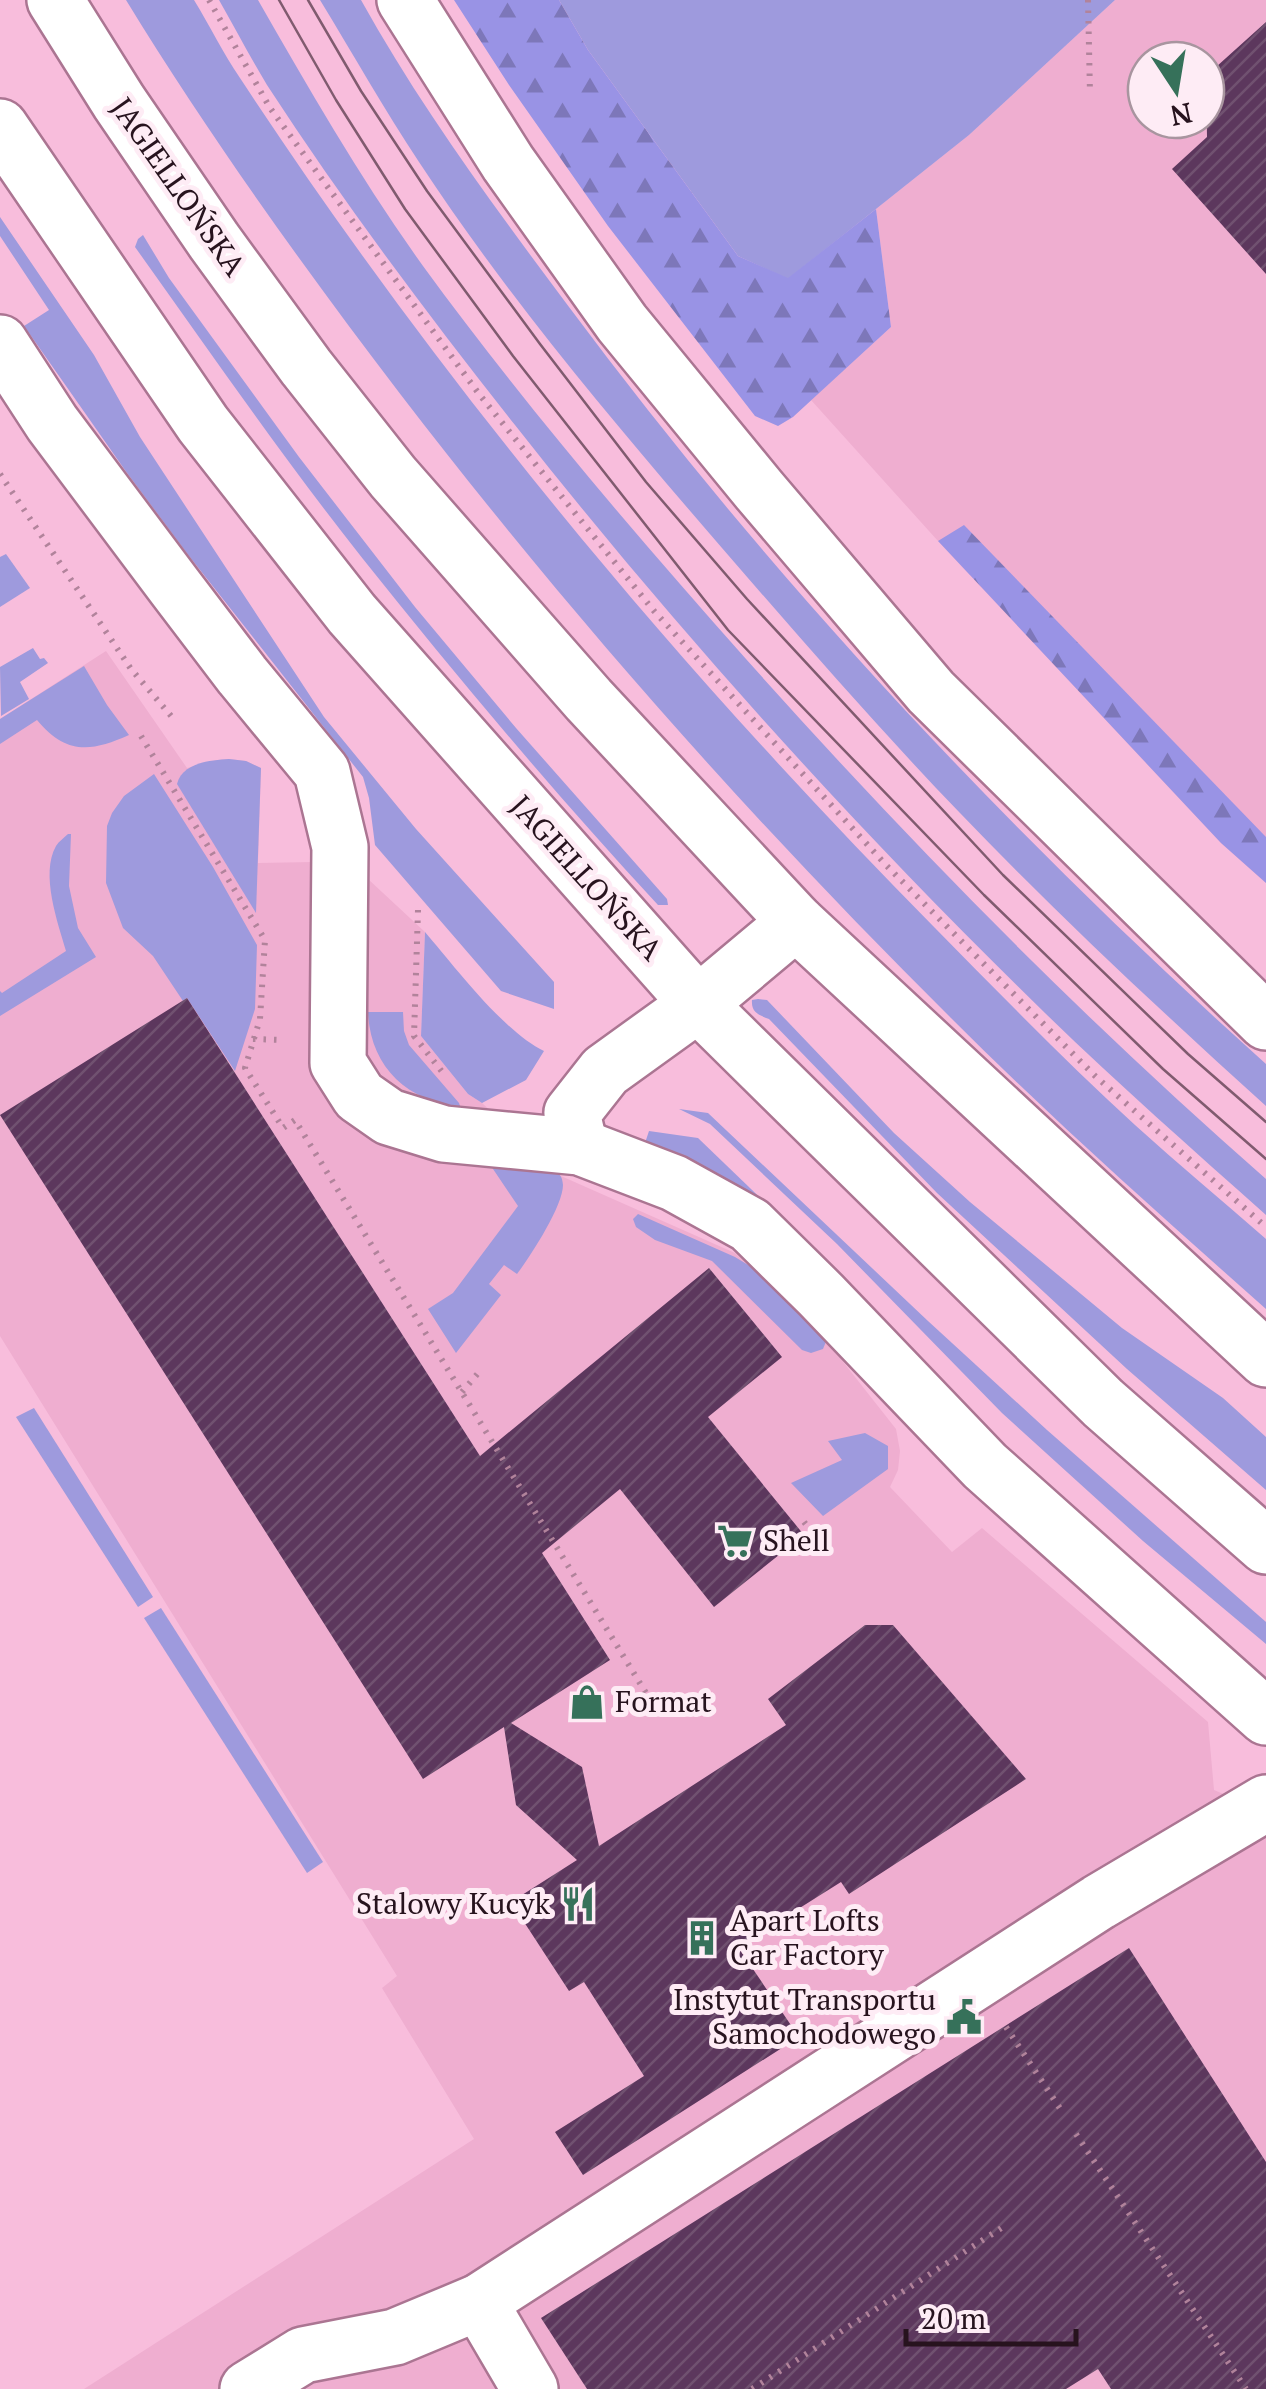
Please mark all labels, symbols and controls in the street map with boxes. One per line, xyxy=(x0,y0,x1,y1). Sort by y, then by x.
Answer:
north arrow xyxy=(1126,40,1226,140)
street label: JAGIELLOŃSKA xyxy=(102,89,256,284)
text: N xyxy=(1167,95,1196,135)
street label: JAGIELLOŃSKA xyxy=(502,786,672,969)
place label: Shell xyxy=(763,1520,830,1560)
supermarket icon: Shell xyxy=(716,1522,754,1560)
place label: Format xyxy=(615,1681,712,1721)
shop icon: Format xyxy=(568,1683,606,1721)
place label: Stalowy Kucyk xyxy=(356,1883,551,1923)
restaurant icon: Stalowy Kucyk xyxy=(559,1885,597,1923)
place label: Apart Lofts Car Factory xyxy=(730,1900,884,1974)
building icon: Apart Lofts Car Factory xyxy=(683,1919,721,1957)
place label: Instytut Transportu Samochodowego xyxy=(673,1979,936,2053)
public building icon: Instytut Transportu Samochodowego xyxy=(945,1998,983,2036)
scale bar xyxy=(906,2284,1076,2346)
text: 20 m xyxy=(921,2298,986,2338)

